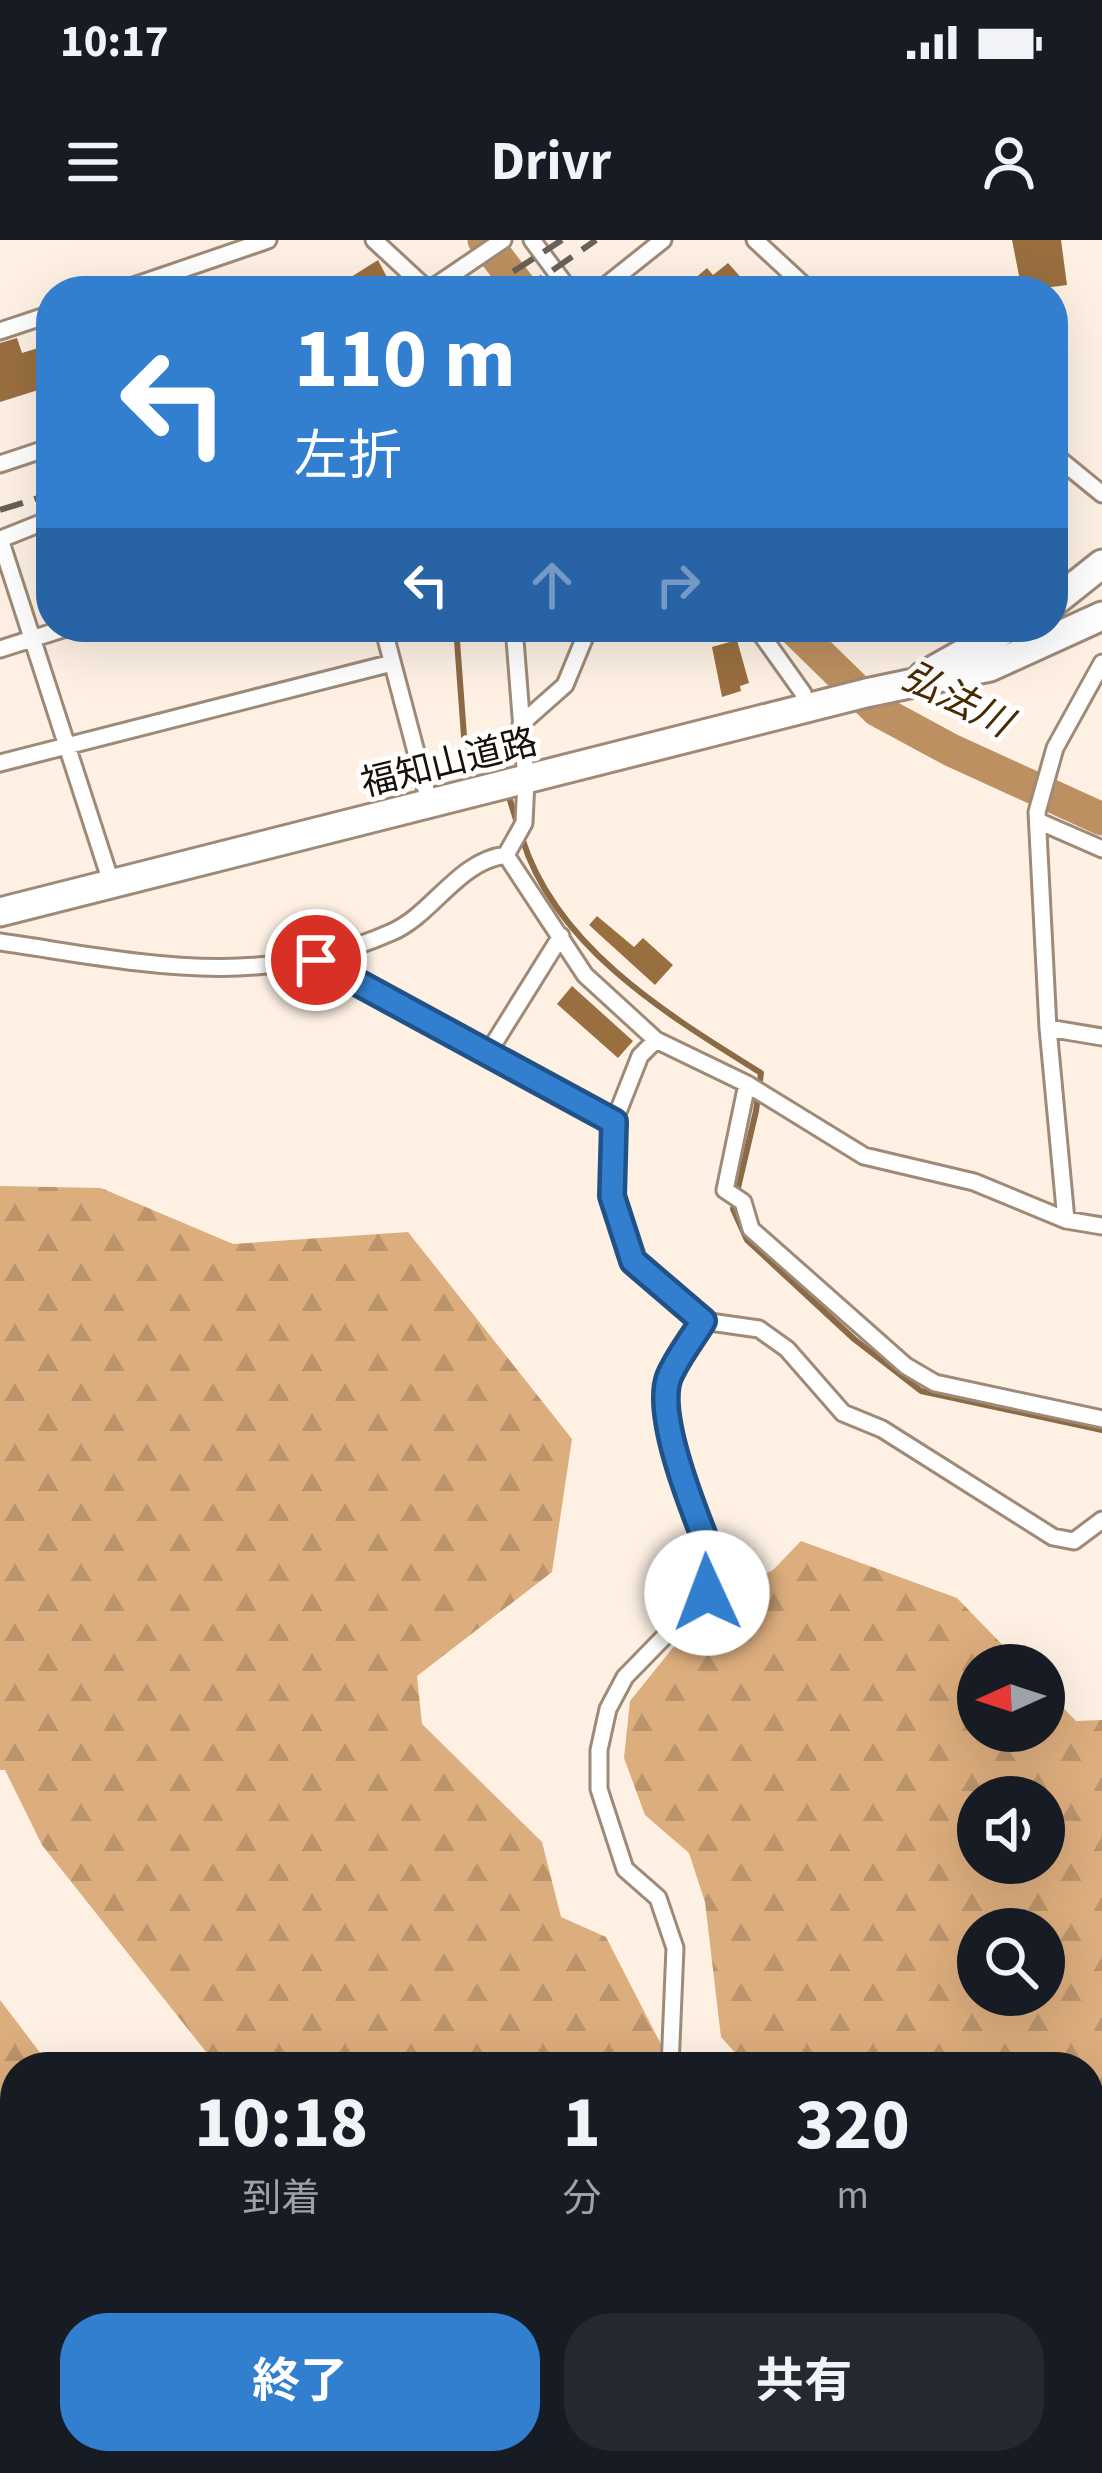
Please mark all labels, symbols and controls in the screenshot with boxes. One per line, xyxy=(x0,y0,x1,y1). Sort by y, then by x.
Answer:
text: 10:17 xyxy=(60,10,169,74)
text: Drivr xyxy=(491,124,611,201)
icon: menu xyxy=(60,129,126,195)
icon: person xyxy=(976,129,1042,195)
text: 110 m xyxy=(294,300,516,420)
icon: left xyxy=(96,324,252,480)
text: 左折 xyxy=(294,419,402,496)
icon: left xyxy=(393,552,459,618)
icon: ahead xyxy=(519,552,585,618)
icon: right xyxy=(645,552,711,618)
water label: 弘法川 xyxy=(891,648,1024,753)
street label: 福知山道路 xyxy=(355,716,543,810)
pin xyxy=(265,909,367,1011)
icon: arrive xyxy=(283,927,349,993)
position arrow xyxy=(644,1530,770,1656)
north arrow xyxy=(957,1644,1065,1752)
map controls xyxy=(957,1644,1065,2016)
button: sound xyxy=(957,1776,1065,1884)
button: search xyxy=(957,1908,1065,2016)
text: 10:18 xyxy=(194,2072,368,2175)
text: 1 xyxy=(563,2072,601,2175)
text: 320 xyxy=(796,2074,910,2177)
text: m xyxy=(836,2168,869,2224)
text: 到着 xyxy=(242,2171,320,2227)
text: 分 xyxy=(562,2171,601,2227)
button: 終了 xyxy=(60,2313,540,2451)
button: 共有 xyxy=(564,2313,1044,2451)

